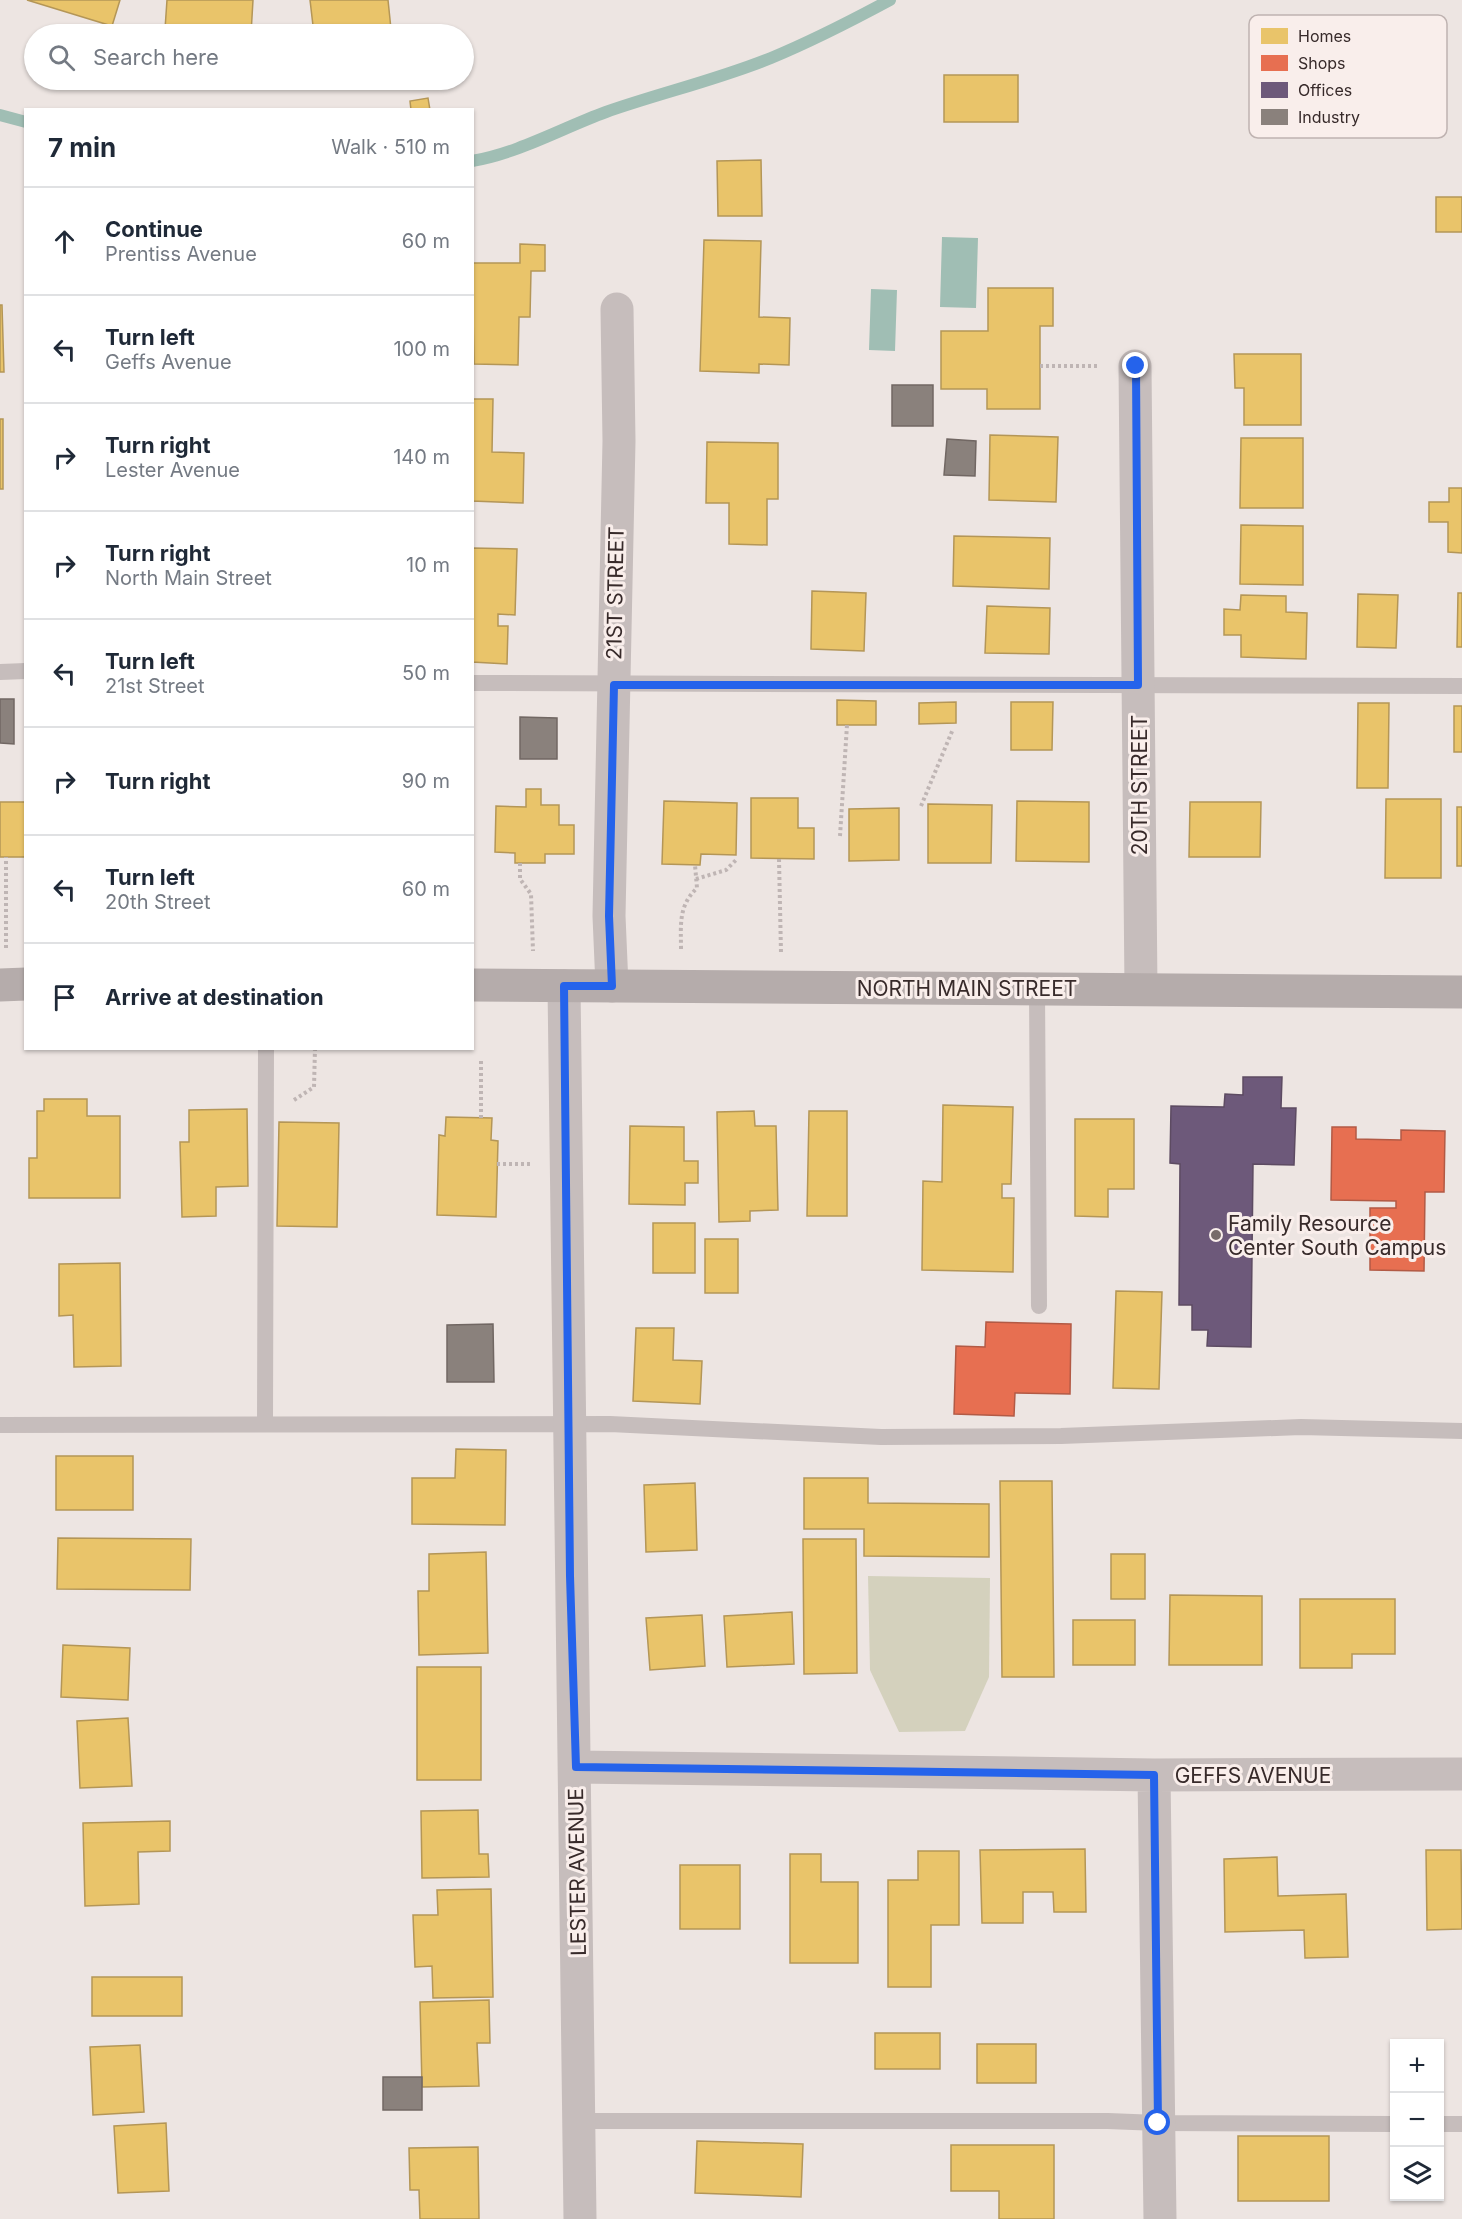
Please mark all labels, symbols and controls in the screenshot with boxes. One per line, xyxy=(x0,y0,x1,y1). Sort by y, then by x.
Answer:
legend xyxy=(1249,15,1447,138)
search box xyxy=(24,24,474,90)
text: Homes xyxy=(1298,26,1351,46)
icon: search xyxy=(45,41,78,74)
text: Search here xyxy=(93,44,219,70)
text: Shops xyxy=(1298,53,1346,73)
text: Offices xyxy=(1298,80,1352,100)
text: Industry xyxy=(1298,107,1360,127)
text: 7 min xyxy=(48,132,116,163)
text: Walk · 510 m xyxy=(331,135,450,159)
text: Continue xyxy=(105,216,203,242)
icon: ahead xyxy=(48,225,81,258)
text: 60 m xyxy=(402,229,450,253)
text: Prentiss Avenue xyxy=(105,242,257,266)
text: Turn left xyxy=(105,324,195,350)
icon: left xyxy=(48,333,81,366)
text: 100 m xyxy=(393,337,450,361)
text: Geffs Avenue xyxy=(105,350,232,374)
route end xyxy=(1122,352,1148,378)
text: Turn right xyxy=(105,432,211,458)
icon: right xyxy=(48,441,81,474)
text: 140 m xyxy=(393,445,450,469)
text: Lester Avenue xyxy=(105,458,240,482)
street label: 21ST STREET xyxy=(601,526,629,660)
text: Turn right xyxy=(105,540,211,566)
icon: right xyxy=(48,549,81,582)
text: 10 m xyxy=(406,553,450,577)
text: North Main Street xyxy=(105,566,272,590)
text: Turn left xyxy=(105,648,195,674)
icon: left xyxy=(48,657,81,690)
text: 50 m xyxy=(402,661,450,685)
text: 21st Street xyxy=(105,674,205,698)
street label: 20TH STREET xyxy=(1127,715,1152,855)
icon: right xyxy=(48,765,81,798)
text: Turn right xyxy=(105,768,211,794)
text: 90 m xyxy=(402,769,450,793)
text: Turn left xyxy=(105,864,195,890)
icon: left xyxy=(48,873,81,906)
text: 60 m xyxy=(402,877,450,901)
text: 20th Street xyxy=(105,890,211,914)
street label: NORTH MAIN STREET xyxy=(857,976,1077,1001)
icon: arrive xyxy=(48,981,81,1014)
text: Arrive at destination xyxy=(105,984,324,1010)
place label: Family Resource Center South Campus xyxy=(1228,1211,1446,1260)
marker: Family Resource Center South Campus xyxy=(1209,1228,1223,1242)
street label: GEFFS AVENUE xyxy=(1175,1763,1331,1788)
street label: LESTER AVENUE xyxy=(563,1788,591,1956)
map controls xyxy=(1390,2039,1444,2201)
button: + xyxy=(1390,2039,1444,2093)
button: − xyxy=(1390,2093,1444,2147)
route start xyxy=(1144,2109,1170,2135)
button: layers xyxy=(1390,2147,1444,2201)

